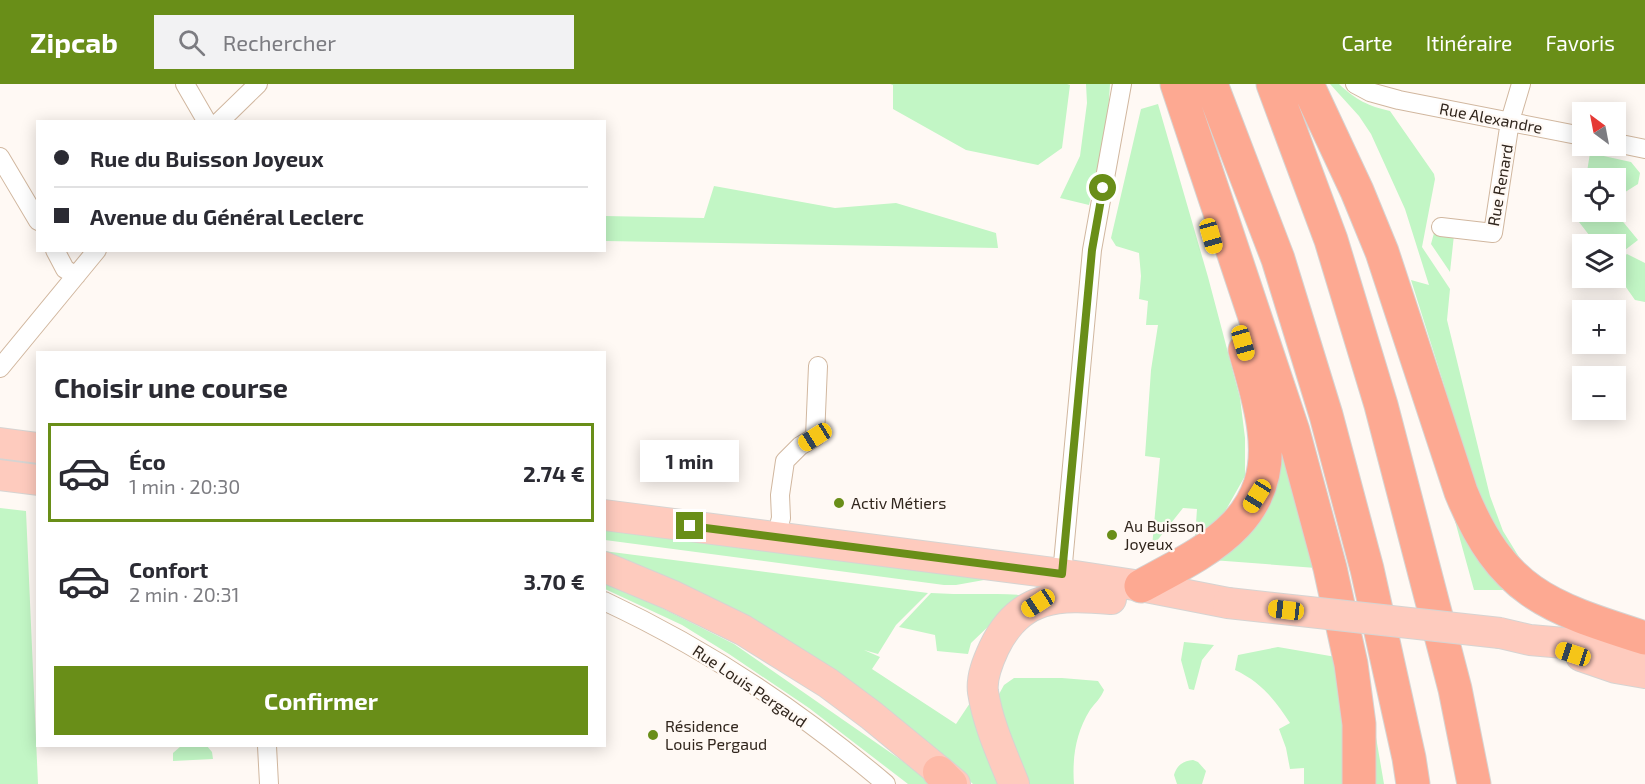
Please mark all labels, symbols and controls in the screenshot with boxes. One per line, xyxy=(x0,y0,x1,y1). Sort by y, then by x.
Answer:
search box xyxy=(154,15,574,69)
text: Zipcab xyxy=(30,25,118,59)
icon: search xyxy=(175,26,208,59)
text: Rechercher xyxy=(223,29,336,55)
text: Carte xyxy=(1341,30,1393,55)
text: Itinéraire xyxy=(1426,30,1512,55)
text: Favoris xyxy=(1545,30,1615,55)
street label: Rue Alexandre xyxy=(1438,98,1544,137)
north arrow xyxy=(1572,102,1626,156)
map controls xyxy=(1572,102,1626,420)
street label: Rue Renard xyxy=(1483,142,1516,227)
text: Rue du Buisson Joyeux xyxy=(90,145,324,171)
button: locate xyxy=(1572,168,1626,222)
route start xyxy=(1089,174,1116,201)
text: Avenue du Général Leclerc xyxy=(90,203,364,229)
car xyxy=(1197,216,1225,256)
button: layers xyxy=(1572,234,1626,288)
button: + xyxy=(1572,300,1626,354)
car xyxy=(1229,323,1257,363)
button: − xyxy=(1572,366,1626,420)
text: Choisir une course xyxy=(54,371,288,403)
car xyxy=(795,420,835,454)
callout: 1 min xyxy=(640,439,740,481)
icon: car xyxy=(57,446,111,500)
text: Éco xyxy=(129,448,166,474)
text: 1 min xyxy=(665,449,714,473)
text: 2.74 € xyxy=(523,460,585,486)
text: 1 min · 20:30 xyxy=(129,474,240,498)
car xyxy=(1240,476,1274,516)
place label: Activ Métiers xyxy=(851,493,946,512)
marker: Activ Métiers xyxy=(832,496,846,510)
route end xyxy=(676,512,703,539)
place label: Au Buisson Joyeux xyxy=(1124,516,1204,553)
marker: Au Buisson Joyeux xyxy=(1105,528,1119,542)
icon: car xyxy=(57,554,111,608)
text: Confort xyxy=(129,556,208,582)
text: 3.70 € xyxy=(523,568,585,594)
text: 2 min · 20:31 xyxy=(129,582,240,606)
car xyxy=(1018,586,1058,620)
car xyxy=(1267,599,1305,621)
street label: Rue Louis Pergaud xyxy=(690,640,811,731)
car xyxy=(1553,640,1593,668)
button: Confirmer xyxy=(54,666,588,735)
place label: Résidence Louis Pergaud xyxy=(665,716,767,753)
marker: Résidence Louis Pergaud xyxy=(646,728,660,742)

